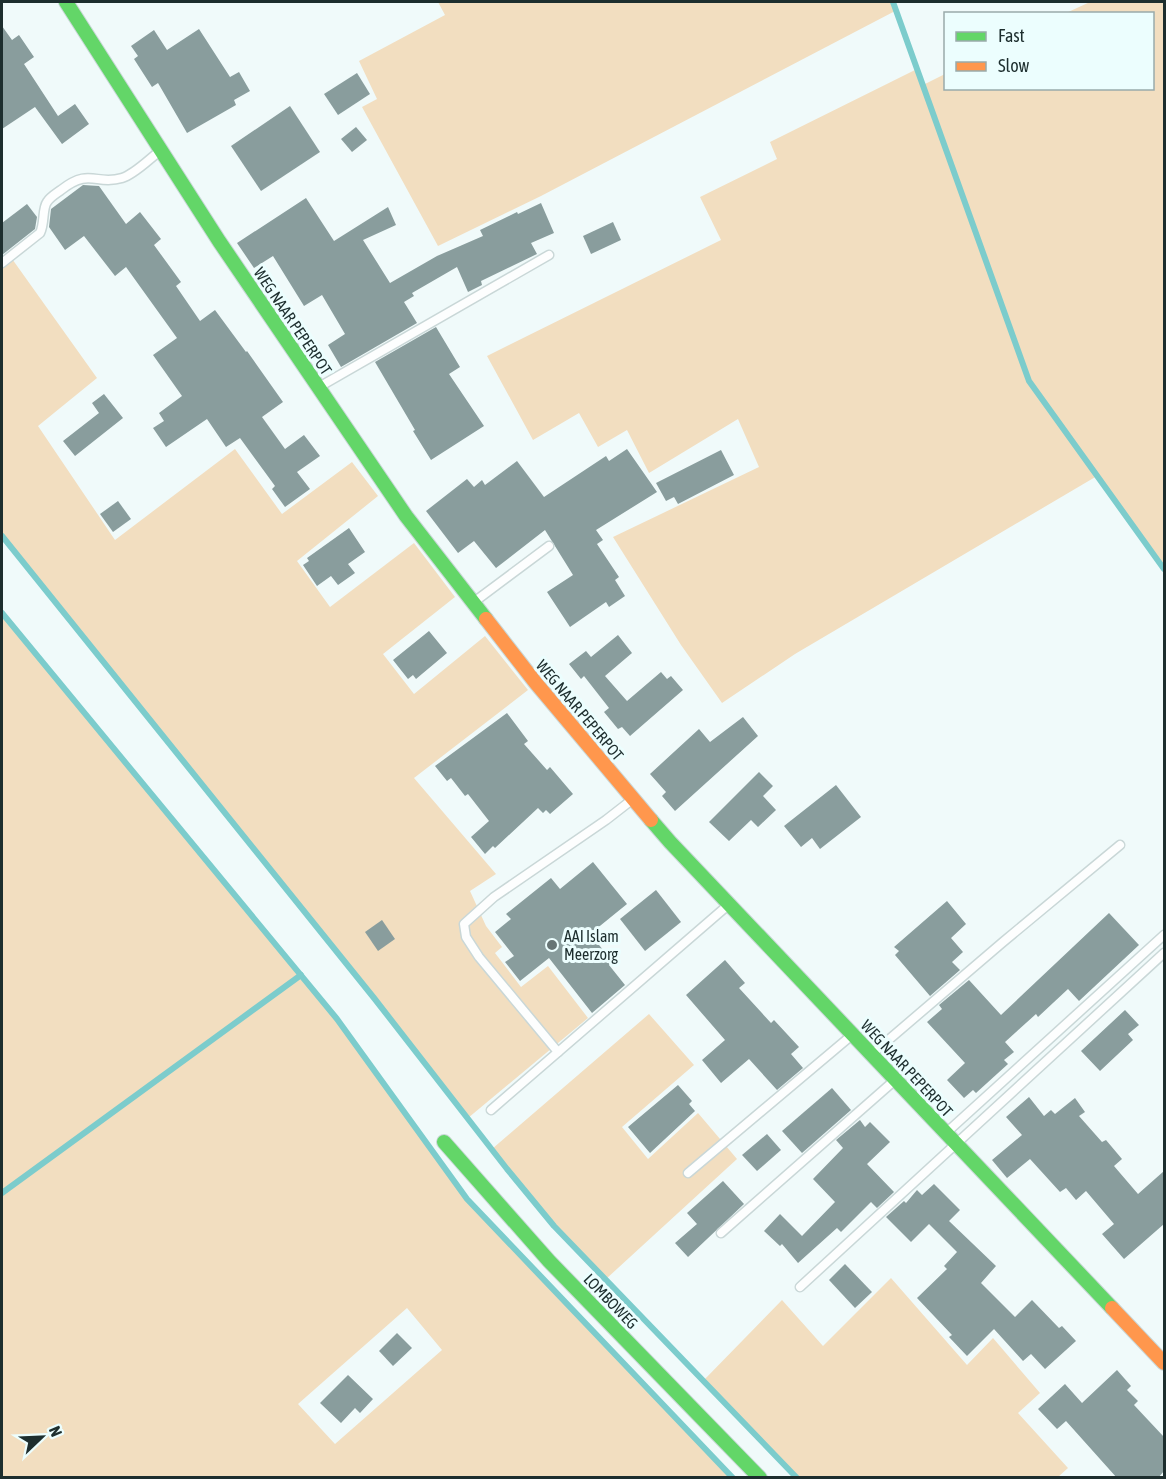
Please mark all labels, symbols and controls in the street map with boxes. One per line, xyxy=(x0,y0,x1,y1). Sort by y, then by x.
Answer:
legend xyxy=(944,12,1154,90)
text: Fast xyxy=(998,25,1025,46)
text: Slow xyxy=(998,55,1029,76)
street label: WEG NAAR PEPERPOT xyxy=(250,264,336,378)
street label: WEG NAAR PEPERPOT xyxy=(533,656,627,764)
place label: AAI Islam Meerzorg xyxy=(564,927,619,964)
marker: AAI Islam Meerzorg xyxy=(545,938,559,952)
street label: WEG NAAR PEPERPOT xyxy=(858,1016,956,1120)
street label: LOMBOWEG xyxy=(580,1270,642,1332)
north arrow xyxy=(12,1407,72,1467)
text: N xyxy=(46,1423,66,1439)

